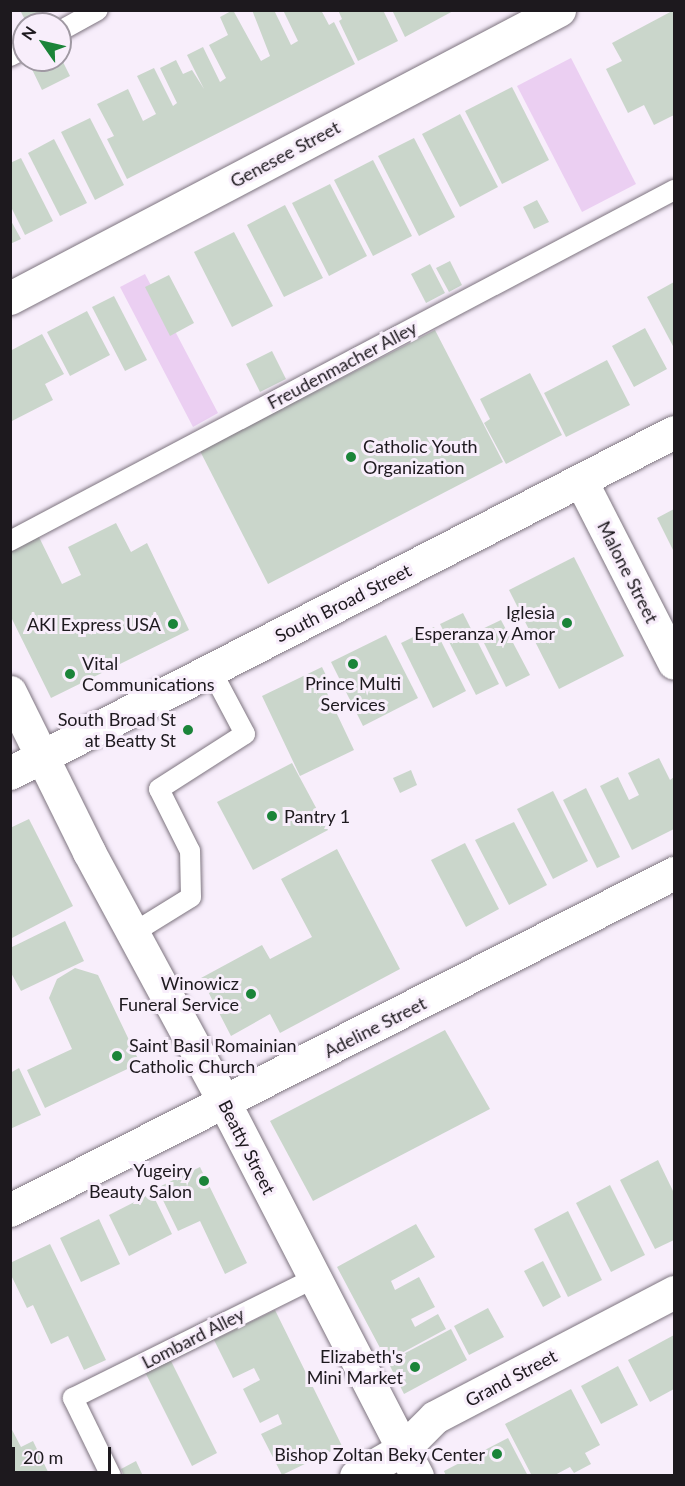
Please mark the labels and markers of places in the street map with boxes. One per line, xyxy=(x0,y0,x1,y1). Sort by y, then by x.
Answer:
place label: Catholic Youth Organization xyxy=(363,436,478,478)
marker: Catholic Youth Organization xyxy=(344,450,358,464)
place label: Iglesia Esperanza y Amor xyxy=(413,602,555,644)
place label: AKI Express USA xyxy=(27,613,161,635)
marker: Iglesia Esperanza y Amor xyxy=(560,616,574,630)
marker: AKI Express USA xyxy=(166,617,180,631)
place label: Vital Communications xyxy=(82,653,215,696)
marker: Prince Multi Services xyxy=(346,657,360,671)
marker: Vital Communications xyxy=(63,667,77,681)
place label: Prince Multi Services xyxy=(305,673,401,716)
place label: South Broad St at Beatty St xyxy=(58,709,176,752)
marker: South Broad St at Beatty St xyxy=(181,723,195,737)
place label: Pantry 1 xyxy=(284,805,351,827)
marker: Pantry 1 xyxy=(265,809,279,823)
place label: Winowicz Funeral Service xyxy=(118,973,239,1016)
marker: Winowicz Funeral Service xyxy=(244,987,258,1001)
place label: Saint Basil Romainian Catholic Church xyxy=(129,1035,297,1078)
marker: Saint Basil Romainian Catholic Church xyxy=(110,1049,124,1063)
place label: Yugeiry Beauty Salon xyxy=(89,1160,192,1202)
marker: Yugeiry Beauty Salon xyxy=(197,1174,211,1188)
place label: Elizabeth's Mini Market xyxy=(307,1346,403,1388)
marker: Elizabeth's Mini Market xyxy=(408,1360,422,1374)
place label: Bishop Zoltan Beky Center xyxy=(274,1443,485,1465)
marker: Bishop Zoltan Beky Center xyxy=(490,1447,504,1461)

